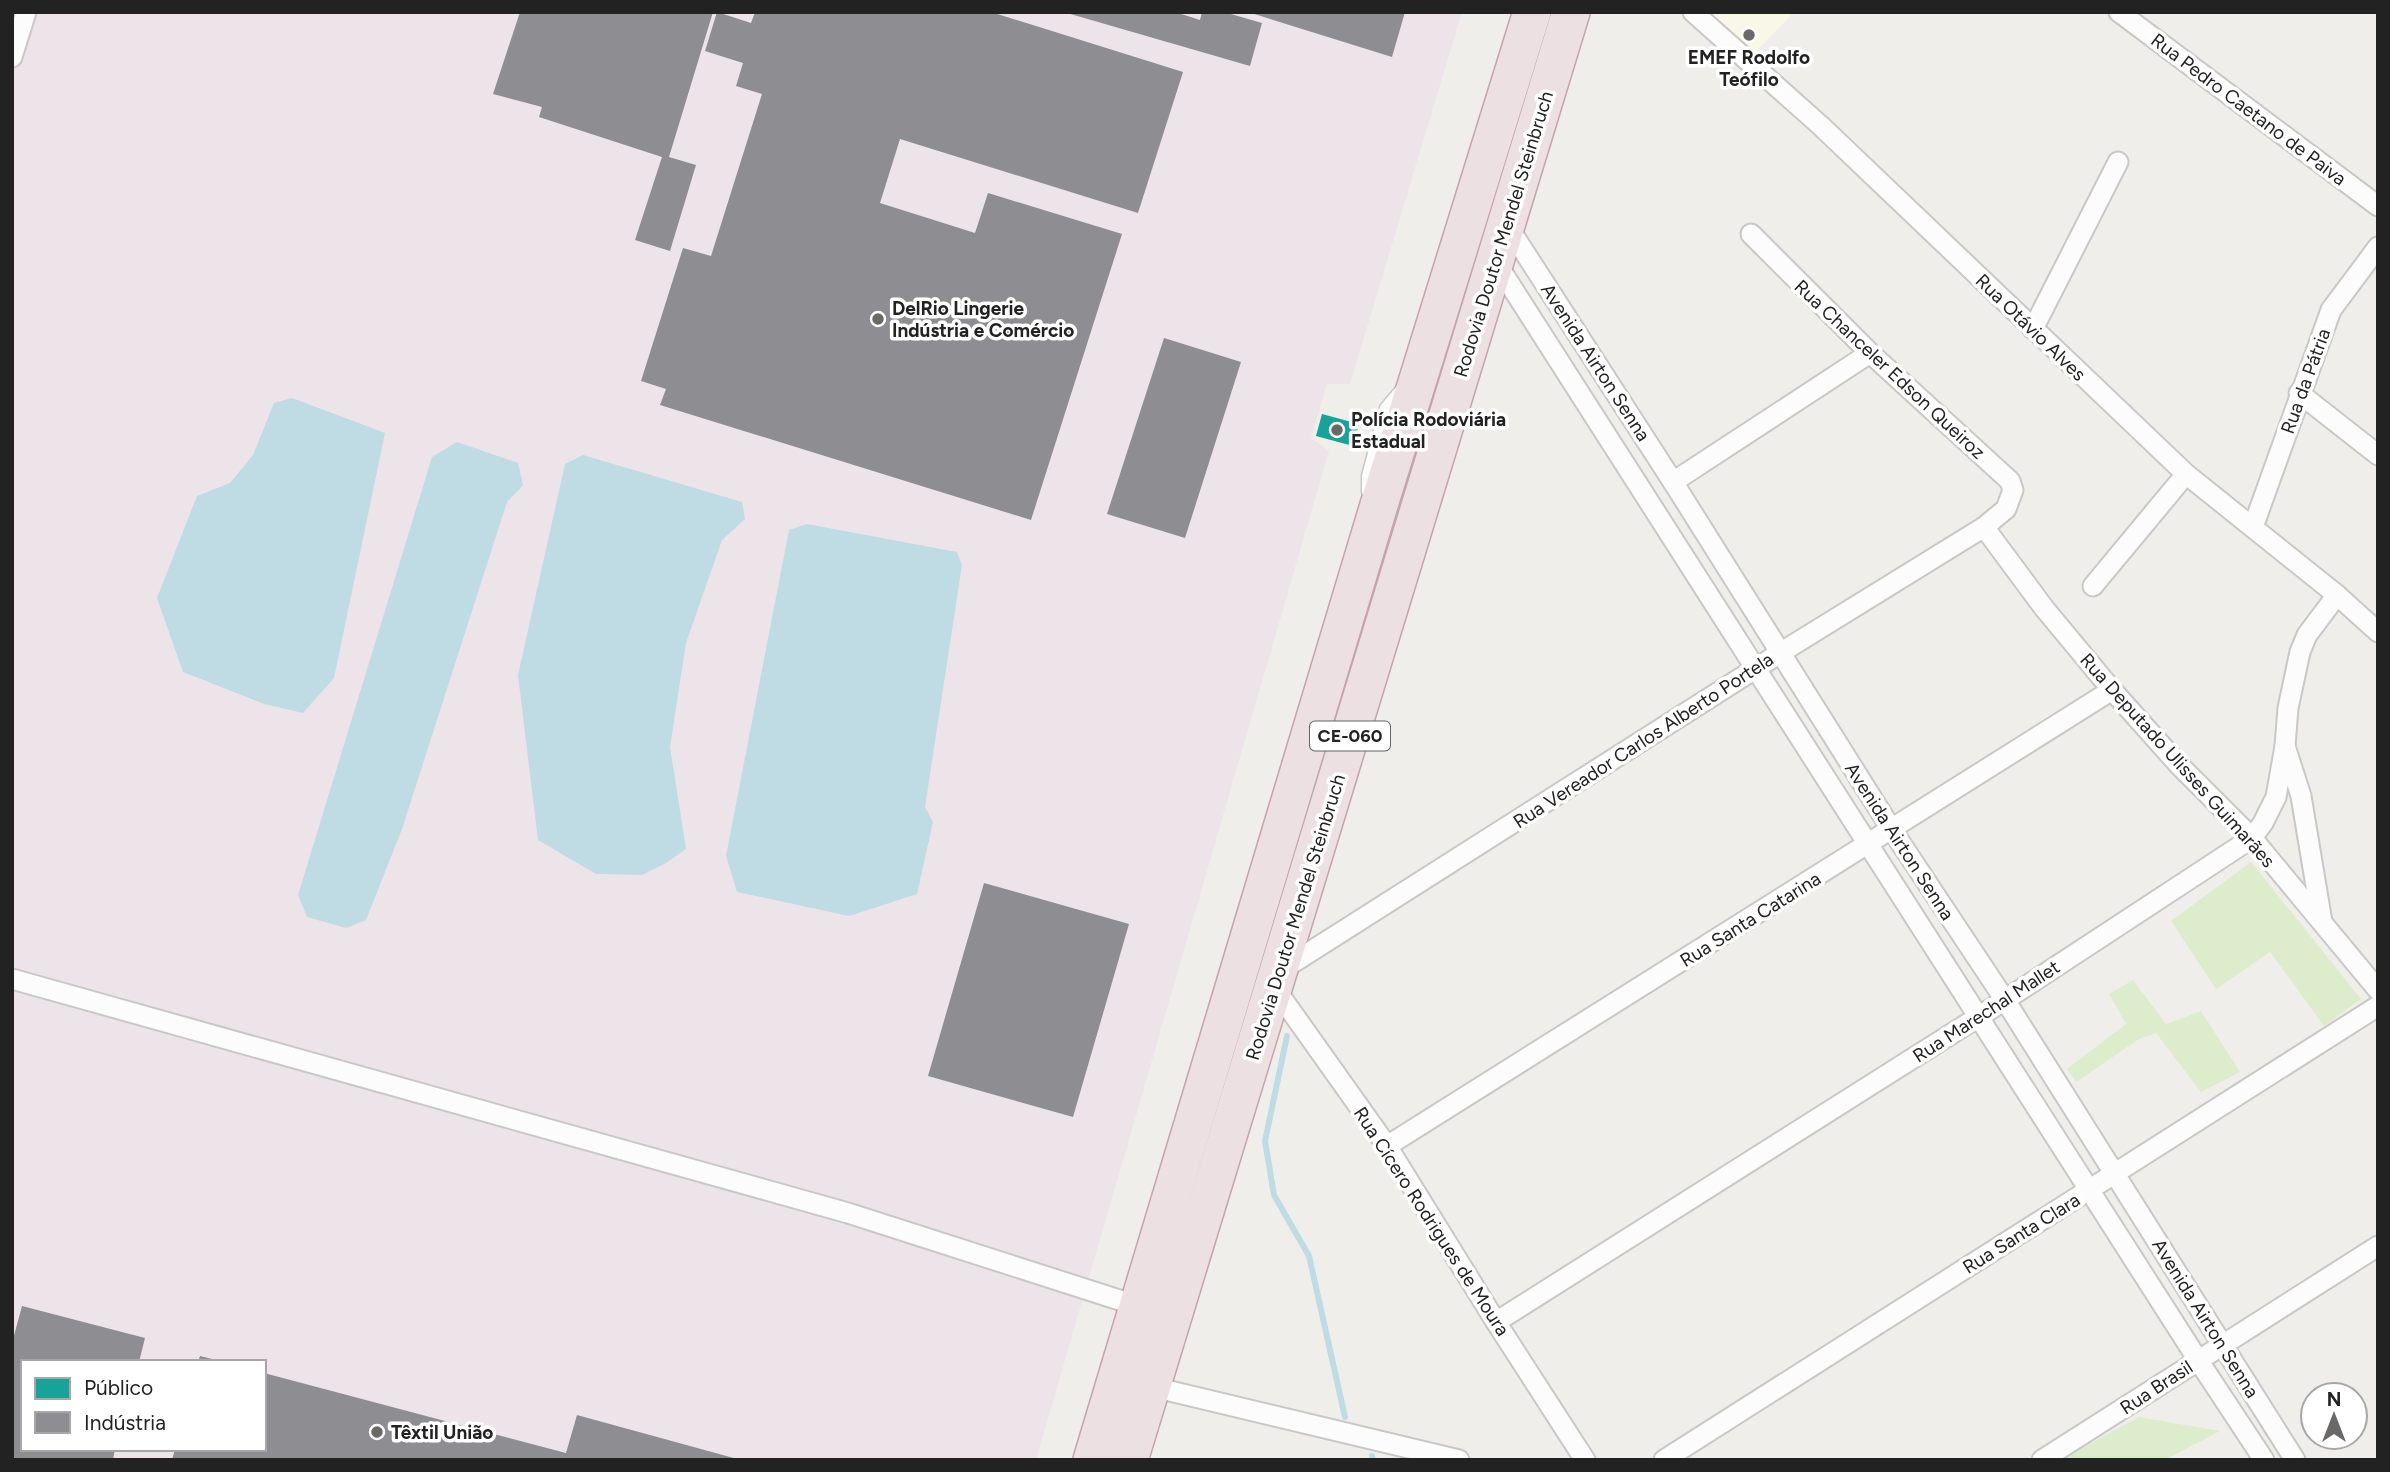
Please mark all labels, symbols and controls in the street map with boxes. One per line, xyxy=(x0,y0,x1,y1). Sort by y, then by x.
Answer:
marker: EMEF Rodolfo Teófilo xyxy=(1741,27,1757,43)
street label: Rua Pedro Caetano de Paiva xyxy=(2146,28,2351,190)
place label: EMEF Rodolfo Teófilo xyxy=(1688,46,1810,91)
street label: Rodovia Doutor Mendel Steinbruch xyxy=(1449,88,1558,380)
street label: Rua Otávio Alves xyxy=(1971,269,2091,386)
street label: Rua Chanceler Edson Queiroz xyxy=(1790,275,1990,464)
street label: Avenida Airton Senna xyxy=(1536,279,1655,445)
place label: DelRio Lingerie Indústria e Comércio xyxy=(892,297,1074,342)
marker: DelRio Lingerie Indústria e Comércio xyxy=(870,311,886,327)
street label: Rua da Pátria xyxy=(2276,325,2335,437)
place label: Polícia Rodoviária Estadual xyxy=(1351,408,1506,453)
marker: Polícia Rodoviária Estadual xyxy=(1329,422,1345,438)
street label: Rua Vereador Carlos Alberto Portela xyxy=(1509,648,1778,833)
street label: Rua Deputado Ulisses Guimarães xyxy=(2075,649,2280,872)
road number: CE-060 xyxy=(1310,722,1390,750)
street label: Avenida Airton Senna xyxy=(1840,758,1959,924)
street label: Rodovia Doutor Mendel Steinbruch xyxy=(1241,771,1350,1063)
street label: Rua Santa Catarina xyxy=(1676,867,1825,972)
street label: Rua Marechal Mallet xyxy=(1908,955,2064,1068)
street label: Rua Cícero Rodrigues de Moura xyxy=(1349,1102,1514,1340)
street label: Rua Santa Clara xyxy=(1958,1188,2084,1279)
street label: Avenida Airton Senna xyxy=(2147,1234,2264,1402)
street label: Rua Brasil xyxy=(2116,1355,2197,1419)
legend xyxy=(21,1360,266,1451)
text: Público xyxy=(84,1375,153,1400)
north arrow xyxy=(2299,1381,2369,1451)
text: N xyxy=(2327,1388,2341,1411)
text: Indústria xyxy=(84,1410,166,1435)
place label: Têxtil União xyxy=(391,1421,493,1444)
marker: Têxtil União xyxy=(369,1424,385,1440)

